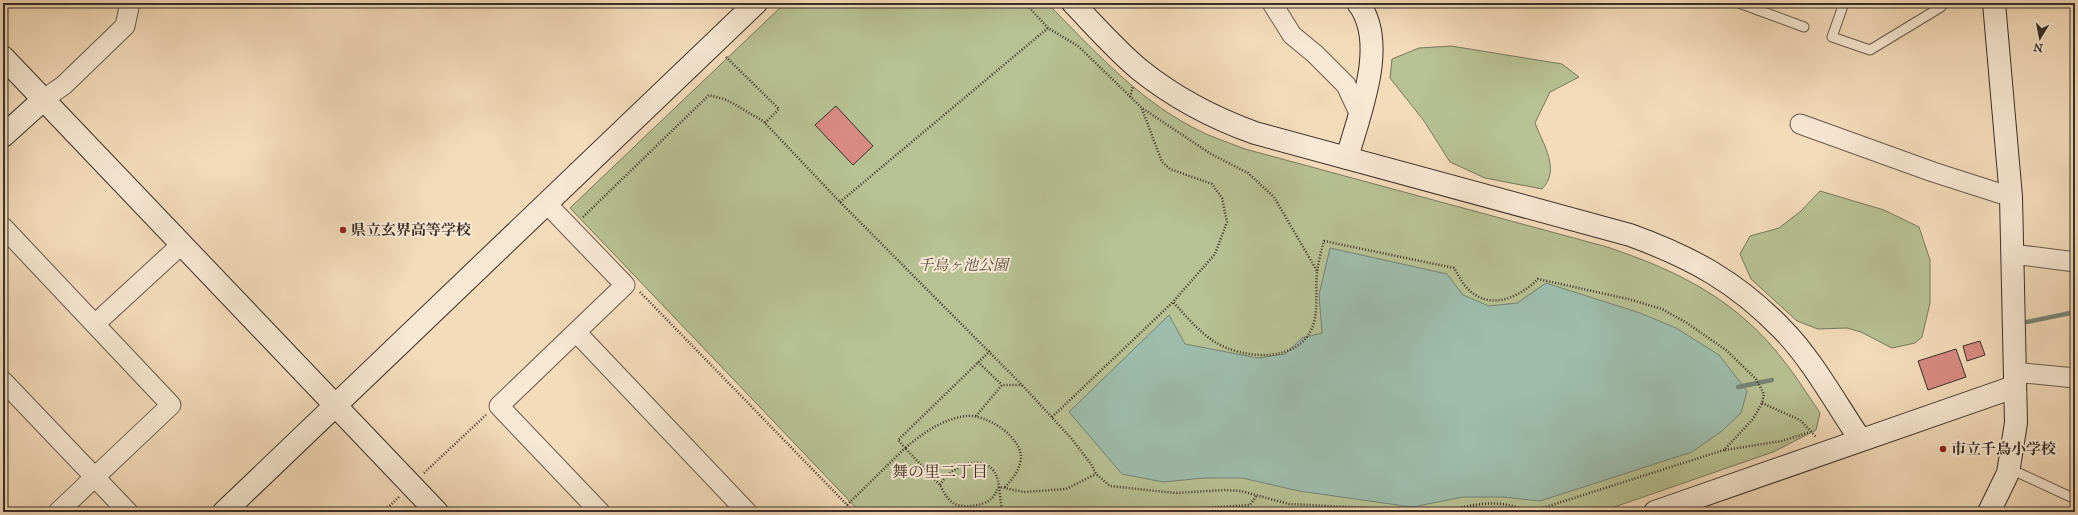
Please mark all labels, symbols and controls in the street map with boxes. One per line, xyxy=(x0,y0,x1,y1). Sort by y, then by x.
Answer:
north arrow xyxy=(2020,18,2060,58)
text: N xyxy=(2032,40,2044,55)
place label: 県立玄界高等学校 xyxy=(351,221,471,239)
marker: 県立玄界高等学校 xyxy=(338,225,348,235)
park label: 千鳥ヶ池公園 xyxy=(918,256,1011,274)
place label: 市立千鳥小学校 xyxy=(1951,440,2056,458)
marker: 市立千鳥小学校 xyxy=(1938,444,1948,454)
district label: 舞の里二丁目 xyxy=(892,462,988,481)

